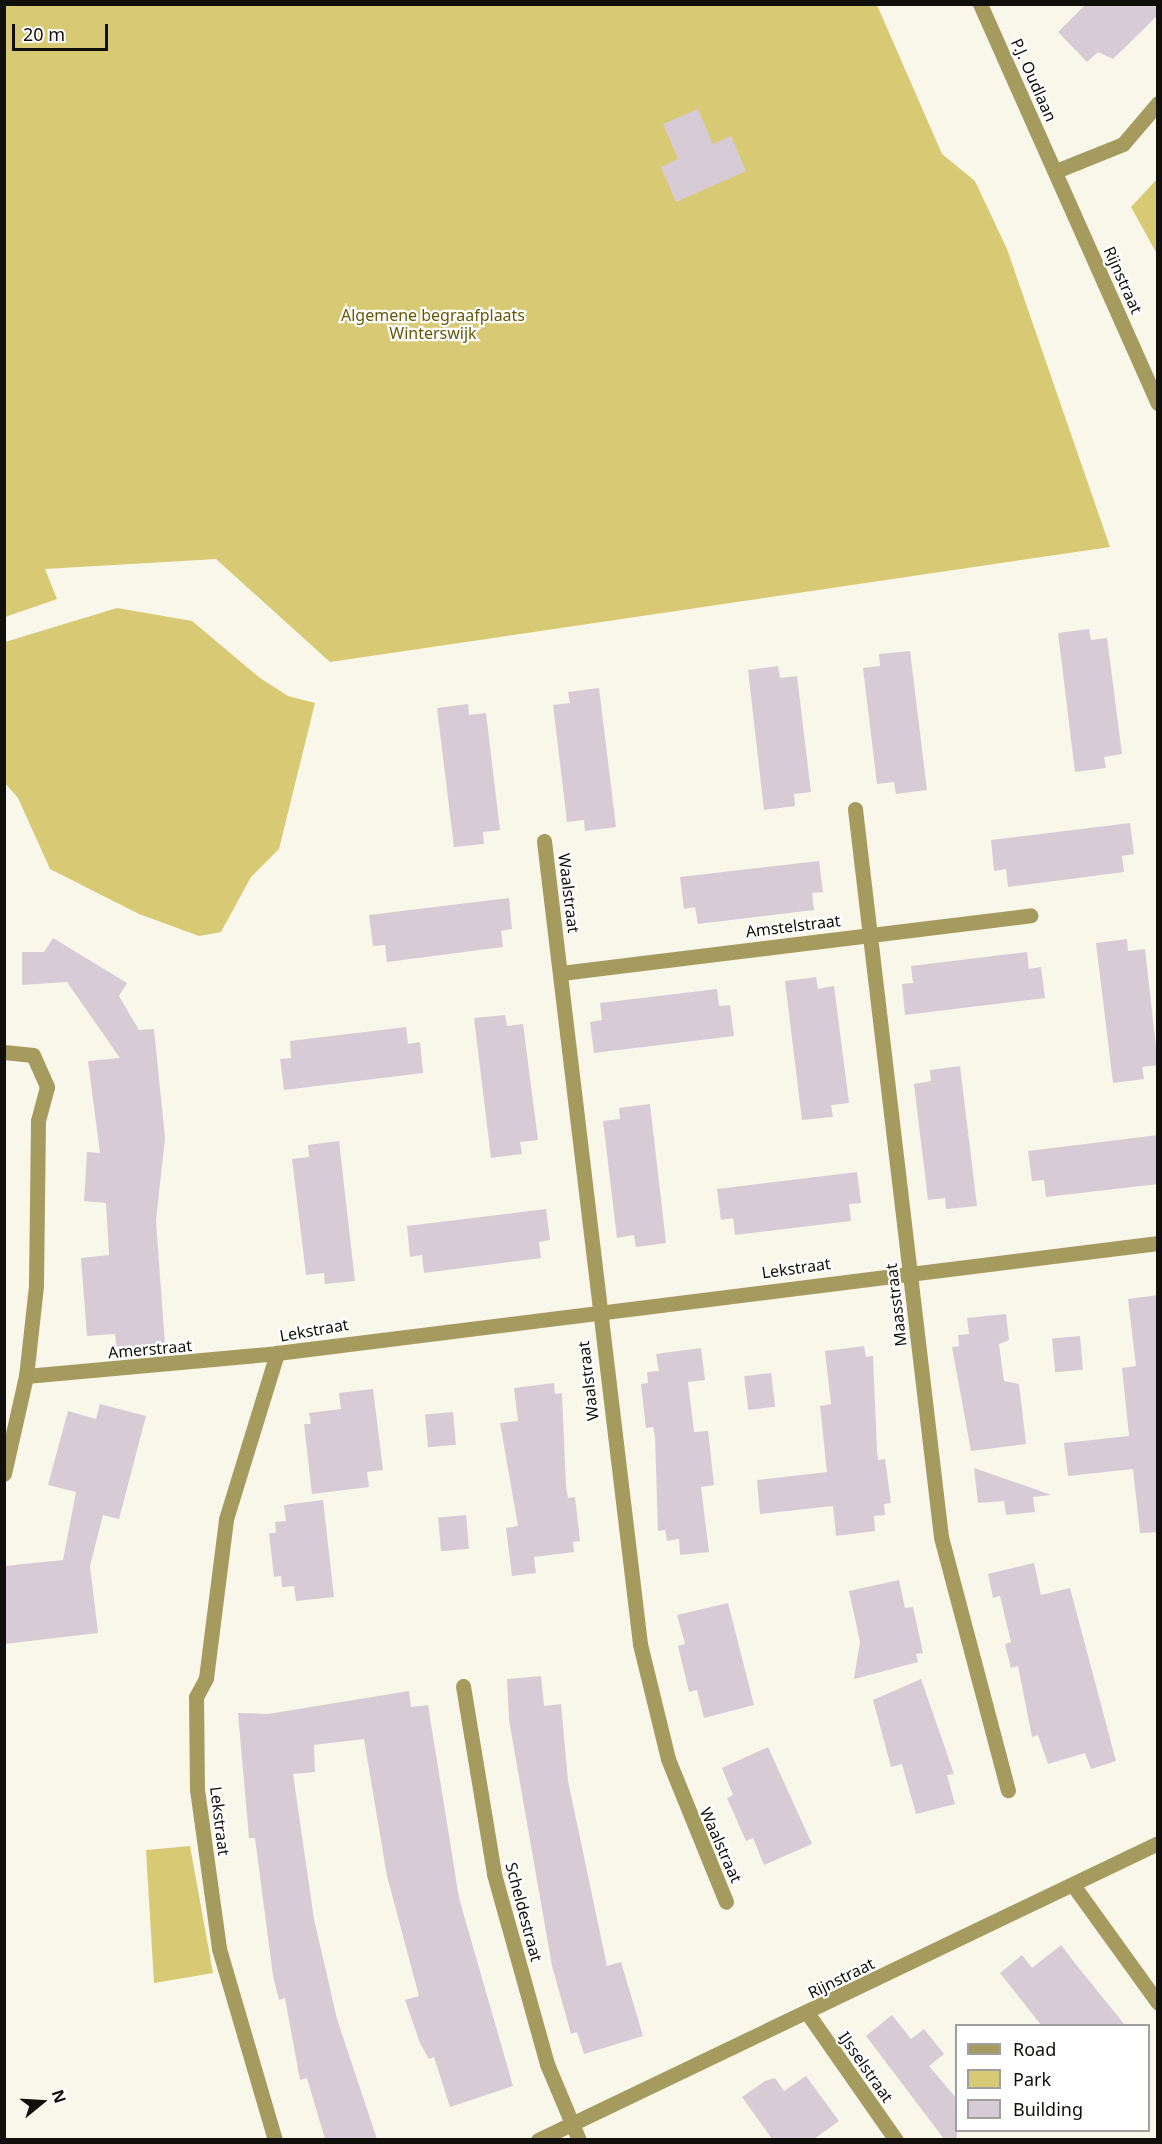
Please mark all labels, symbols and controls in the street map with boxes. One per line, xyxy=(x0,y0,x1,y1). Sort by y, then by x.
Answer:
scale bar xyxy=(15,12,111,50)
text: 20 m xyxy=(23,22,65,46)
street label: P.J. Oudlaan xyxy=(1007,35,1061,125)
street label: Rijnstraat xyxy=(1100,243,1146,317)
park label: Algemene begraafplaats Winterswijk xyxy=(341,305,525,343)
street label: Waalstraat xyxy=(555,852,583,934)
street label: Amstelstraat xyxy=(745,911,841,941)
street label: Lekstraat xyxy=(760,1254,832,1282)
street label: Maasstraat xyxy=(881,1262,911,1348)
street label: Lekstraat xyxy=(278,1315,350,1345)
street label: Amerstraat xyxy=(107,1336,193,1362)
street label: Waalstraat xyxy=(574,1340,602,1422)
street label: Lekstraat xyxy=(206,1785,234,1857)
street label: Waalstraat xyxy=(696,1805,746,1885)
street label: Scheldestraat xyxy=(502,1860,546,1964)
street label: Rijnstraat xyxy=(805,1954,877,2002)
legend xyxy=(955,2024,1150,2132)
street label: IJsselstraat xyxy=(835,2028,897,2106)
text: Road xyxy=(1013,2037,1056,2061)
text: Park xyxy=(1013,2067,1051,2091)
north arrow xyxy=(12,2072,72,2132)
text: N xyxy=(47,2087,72,2106)
text: Building xyxy=(1013,2097,1083,2121)

